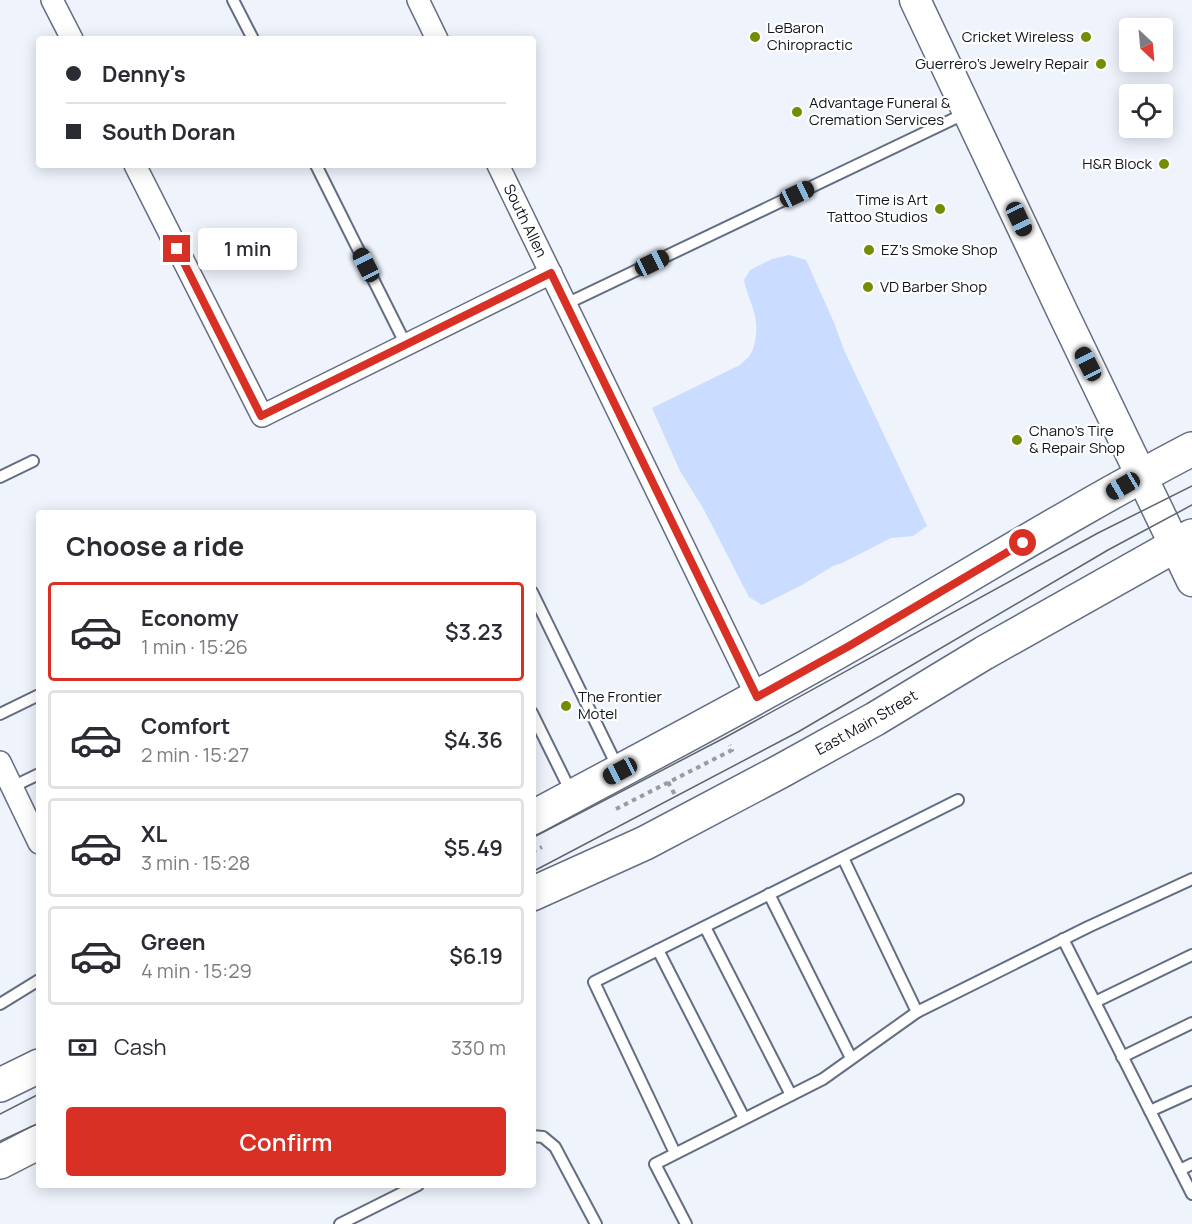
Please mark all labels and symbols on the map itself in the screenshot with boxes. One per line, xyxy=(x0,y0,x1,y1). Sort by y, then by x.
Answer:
place label: LeBaron Chiropractic xyxy=(767,17,853,55)
north arrow xyxy=(1119,18,1173,72)
place label: Cricket Wireless xyxy=(962,26,1074,47)
marker: LeBaron Chiropractic xyxy=(748,30,762,44)
marker: Cricket Wireless xyxy=(1079,30,1093,44)
place label: Guerrero's Jewelry Repair xyxy=(915,53,1090,74)
marker: Guerrero's Jewelry Repair xyxy=(1094,57,1108,71)
place label: Advantage Funeral & Cremation Services xyxy=(809,92,951,130)
marker: Advantage Funeral & Cremation Services xyxy=(790,105,804,119)
place label: H&R Block xyxy=(1082,153,1153,174)
marker: H&R Block xyxy=(1157,157,1171,171)
car xyxy=(777,178,817,210)
street label: South Allen xyxy=(499,180,552,261)
place label: Time is Art Tattoo Studios xyxy=(827,189,928,227)
car xyxy=(1003,199,1035,239)
marker: Time is Art Tattoo Studios xyxy=(933,202,947,216)
callout: 1 min xyxy=(198,228,297,270)
route end xyxy=(163,235,190,262)
place label: EZ's Smoke Shop xyxy=(881,239,998,260)
marker: EZ's Smoke Shop xyxy=(862,243,876,257)
car xyxy=(350,245,382,285)
car xyxy=(632,247,672,279)
place label: VD Barber Shop xyxy=(880,276,987,297)
marker: VD Barber Shop xyxy=(861,280,875,294)
car xyxy=(1072,344,1104,384)
place label: Chano's Tire & Repair Shop xyxy=(1029,420,1125,458)
marker: Chano's Tire & Repair Shop xyxy=(1010,433,1024,447)
car xyxy=(1103,469,1143,503)
route start xyxy=(1009,529,1036,556)
street label: East Main Street xyxy=(812,685,921,760)
place label: The Frontier Motel xyxy=(578,686,662,724)
marker: The Frontier Motel xyxy=(559,699,573,713)
car xyxy=(600,755,640,787)

